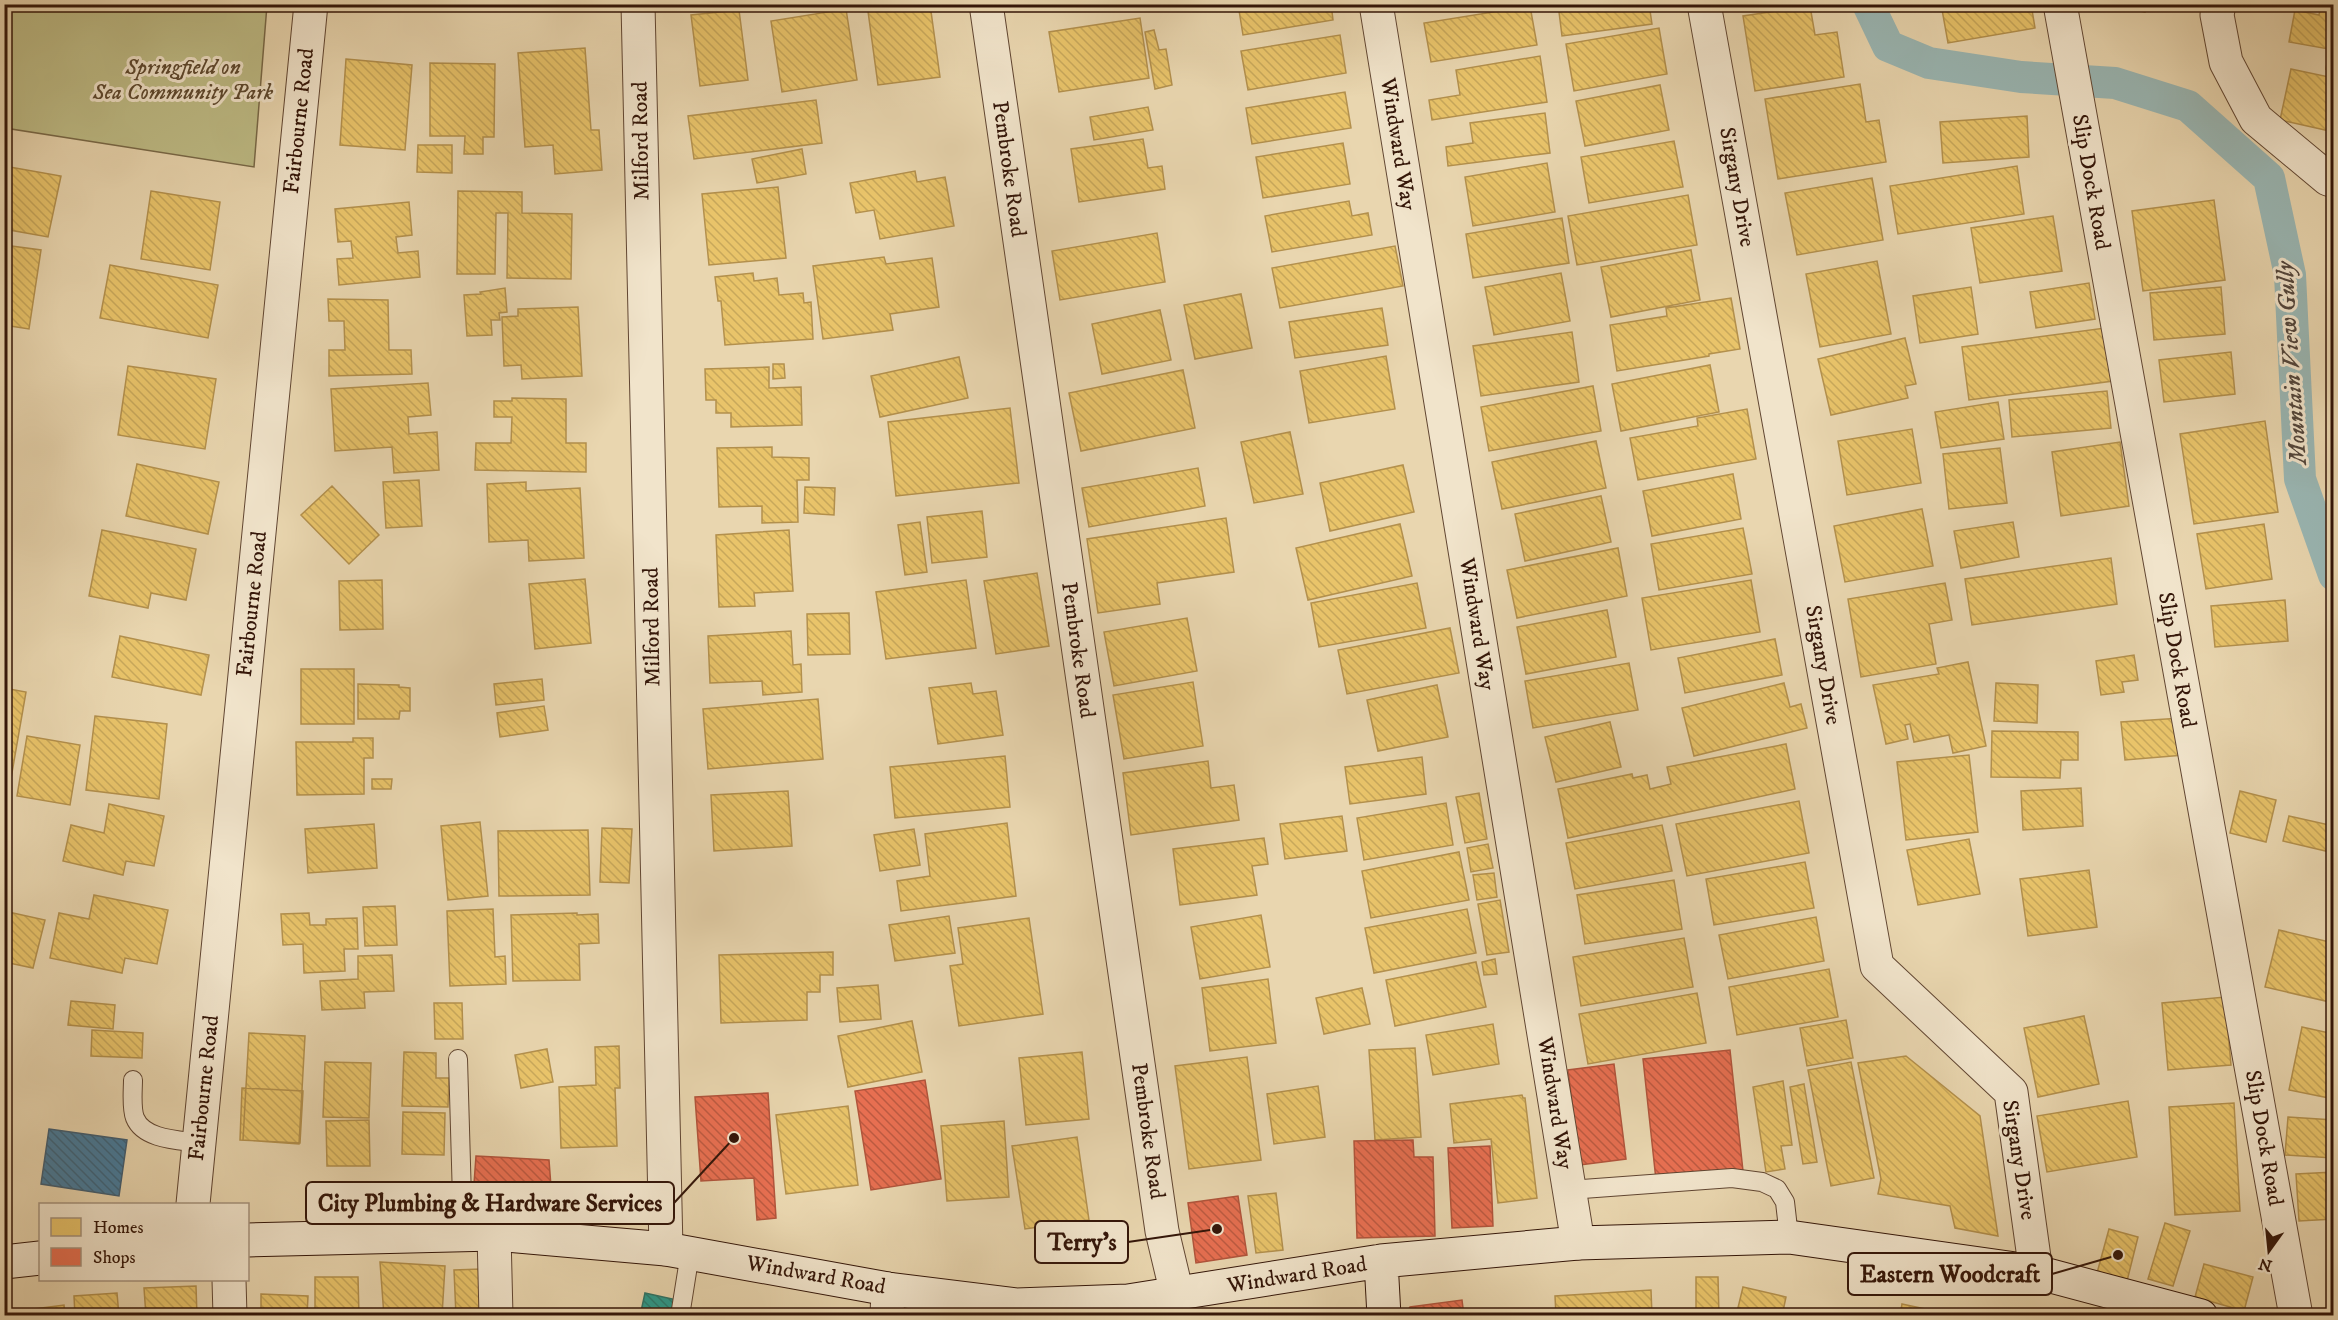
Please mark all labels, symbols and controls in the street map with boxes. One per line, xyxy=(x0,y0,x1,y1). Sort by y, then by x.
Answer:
street label: Fairbourne Road xyxy=(278,47,320,195)
park label: Springfield on Sea Community Park xyxy=(92,54,274,106)
street label: Windward Way xyxy=(1374,75,1422,213)
street label: Milford Road xyxy=(626,81,656,201)
street label: Pembroke Road xyxy=(986,99,1032,239)
street label: Slip Dock Road xyxy=(2066,112,2116,252)
street label: Sirgany Drive xyxy=(1713,125,1761,249)
water label: Mountain View Gully xyxy=(2270,259,2314,468)
street label: Fairbourne Road xyxy=(231,530,273,678)
street label: Windward Way xyxy=(1453,555,1501,693)
street label: Milford Road xyxy=(637,567,667,687)
street label: Pembroke Road xyxy=(1055,580,1101,720)
street label: Slip Dock Road xyxy=(2152,590,2202,730)
street label: Sirgany Drive xyxy=(1799,603,1847,727)
street label: Fairbourne Road xyxy=(183,1014,225,1162)
street label: Windward Way xyxy=(1531,1034,1579,1172)
street label: Pembroke Road xyxy=(1125,1061,1171,1201)
street label: Slip Dock Road xyxy=(2239,1068,2289,1208)
street label: Sirgany Drive xyxy=(1996,1098,2042,1222)
callout: City Plumbing & Hardware Services xyxy=(306,1182,674,1224)
text: City Plumbing & Hardware Services xyxy=(318,1189,662,1219)
legend xyxy=(39,1203,249,1281)
text: Homes xyxy=(93,1217,144,1239)
callout: Terry's xyxy=(1035,1221,1128,1263)
north arrow xyxy=(2239,1221,2299,1281)
text: Terry's xyxy=(1046,1228,1117,1258)
text: Shops xyxy=(93,1247,136,1269)
street label: Windward Road xyxy=(743,1249,888,1301)
street label: Windward Road xyxy=(1224,1251,1369,1300)
callout: Eastern Woodcraft xyxy=(1848,1253,2052,1295)
text: N xyxy=(2256,1253,2274,1276)
text: Eastern Woodcraft xyxy=(1860,1260,2040,1290)

